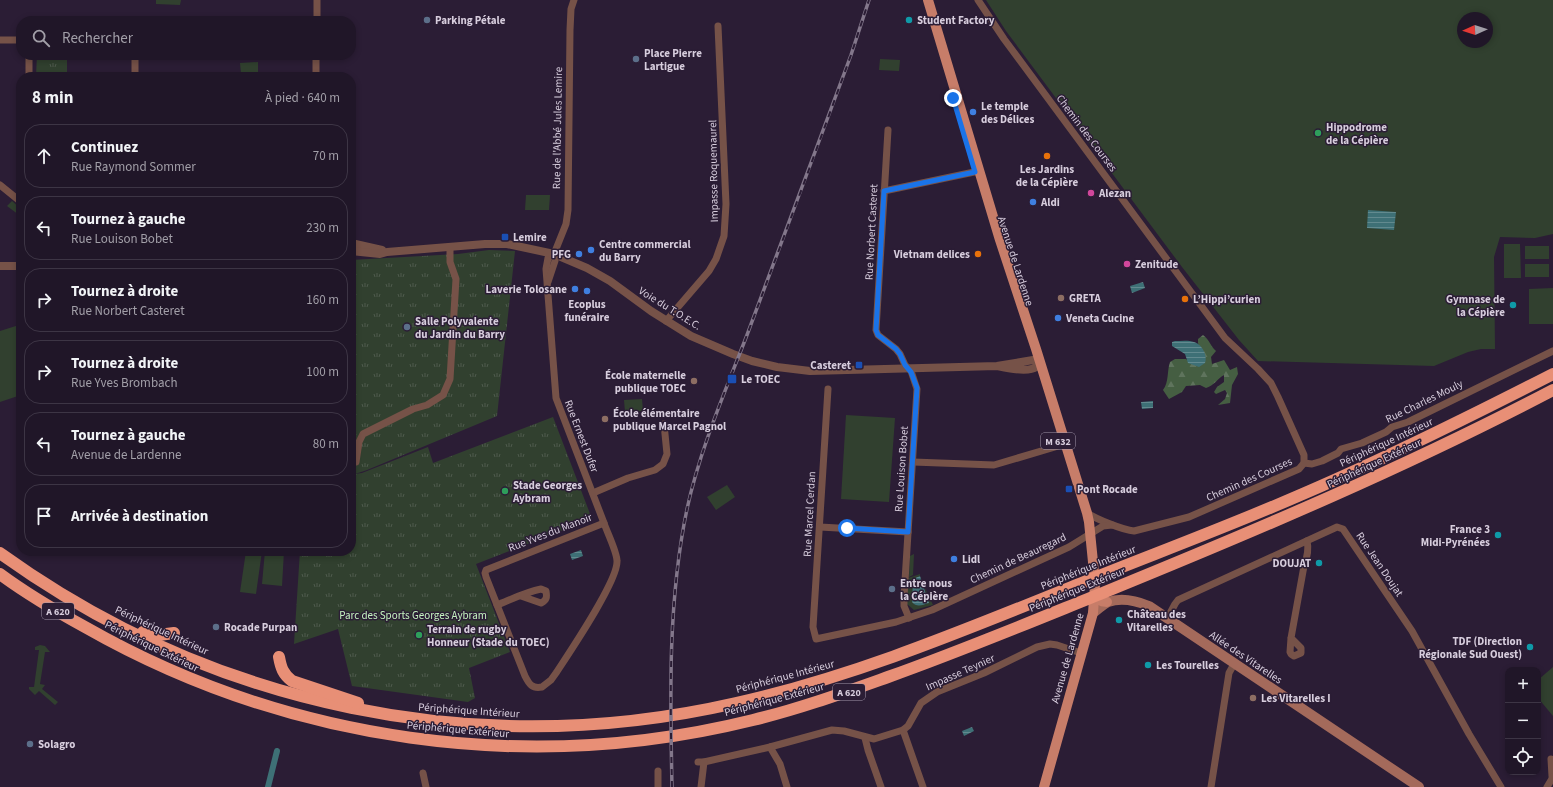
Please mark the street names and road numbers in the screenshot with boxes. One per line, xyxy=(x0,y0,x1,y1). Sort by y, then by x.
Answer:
street label: Rue de l'Abbé Jules Lemire xyxy=(549,66,566,189)
street label: Chemin des Courses xyxy=(1053,92,1121,175)
street label: Impasse Roquemaurel xyxy=(705,119,722,222)
street label: Rue Norbert Casteret xyxy=(861,183,882,280)
street label: Avenue de Lardenne xyxy=(994,214,1037,308)
street label: Voie du T.O.E.C. xyxy=(636,283,704,334)
street label: Rue Charles Mouly xyxy=(1383,376,1465,427)
street label: Rue Ernest Dufer xyxy=(561,398,602,475)
street label: Périphérique Intérieur xyxy=(1337,414,1436,471)
street label: Rue Louison Bobet xyxy=(891,425,912,513)
road number: M 632 xyxy=(1041,433,1075,449)
street label: Périphérique Extérieur xyxy=(1325,435,1424,492)
street label: Chemin des Courses xyxy=(1204,454,1295,505)
street label: Rue Marcel Cerdan xyxy=(800,471,819,557)
street label: Rue Yves du Manoir xyxy=(506,510,594,555)
street label: Rue Jean Doujat xyxy=(1352,529,1407,600)
street label: Chemin de Beauregard xyxy=(968,530,1069,587)
street label: Périphérique Intérieur xyxy=(1038,541,1138,593)
street label: Périphérique Extérieur xyxy=(1027,563,1128,616)
street label: Périphérique Intérieur xyxy=(113,602,211,659)
road number: A 620 xyxy=(42,603,74,619)
street label: Avenue de Lardenne xyxy=(1047,611,1088,705)
street label: Périphérique Extérieur xyxy=(102,617,201,676)
street label: Allée des Vitarelles xyxy=(1206,627,1286,688)
street label: Impasse Teynier xyxy=(923,650,997,694)
street label: Périphérique Intérieur xyxy=(734,656,836,697)
street label: Périphérique Extérieur xyxy=(723,679,826,720)
road number: A 620 xyxy=(833,684,865,700)
street label: Périphérique Intérieur xyxy=(418,699,520,722)
street label: Périphérique Extérieur xyxy=(406,718,510,741)

